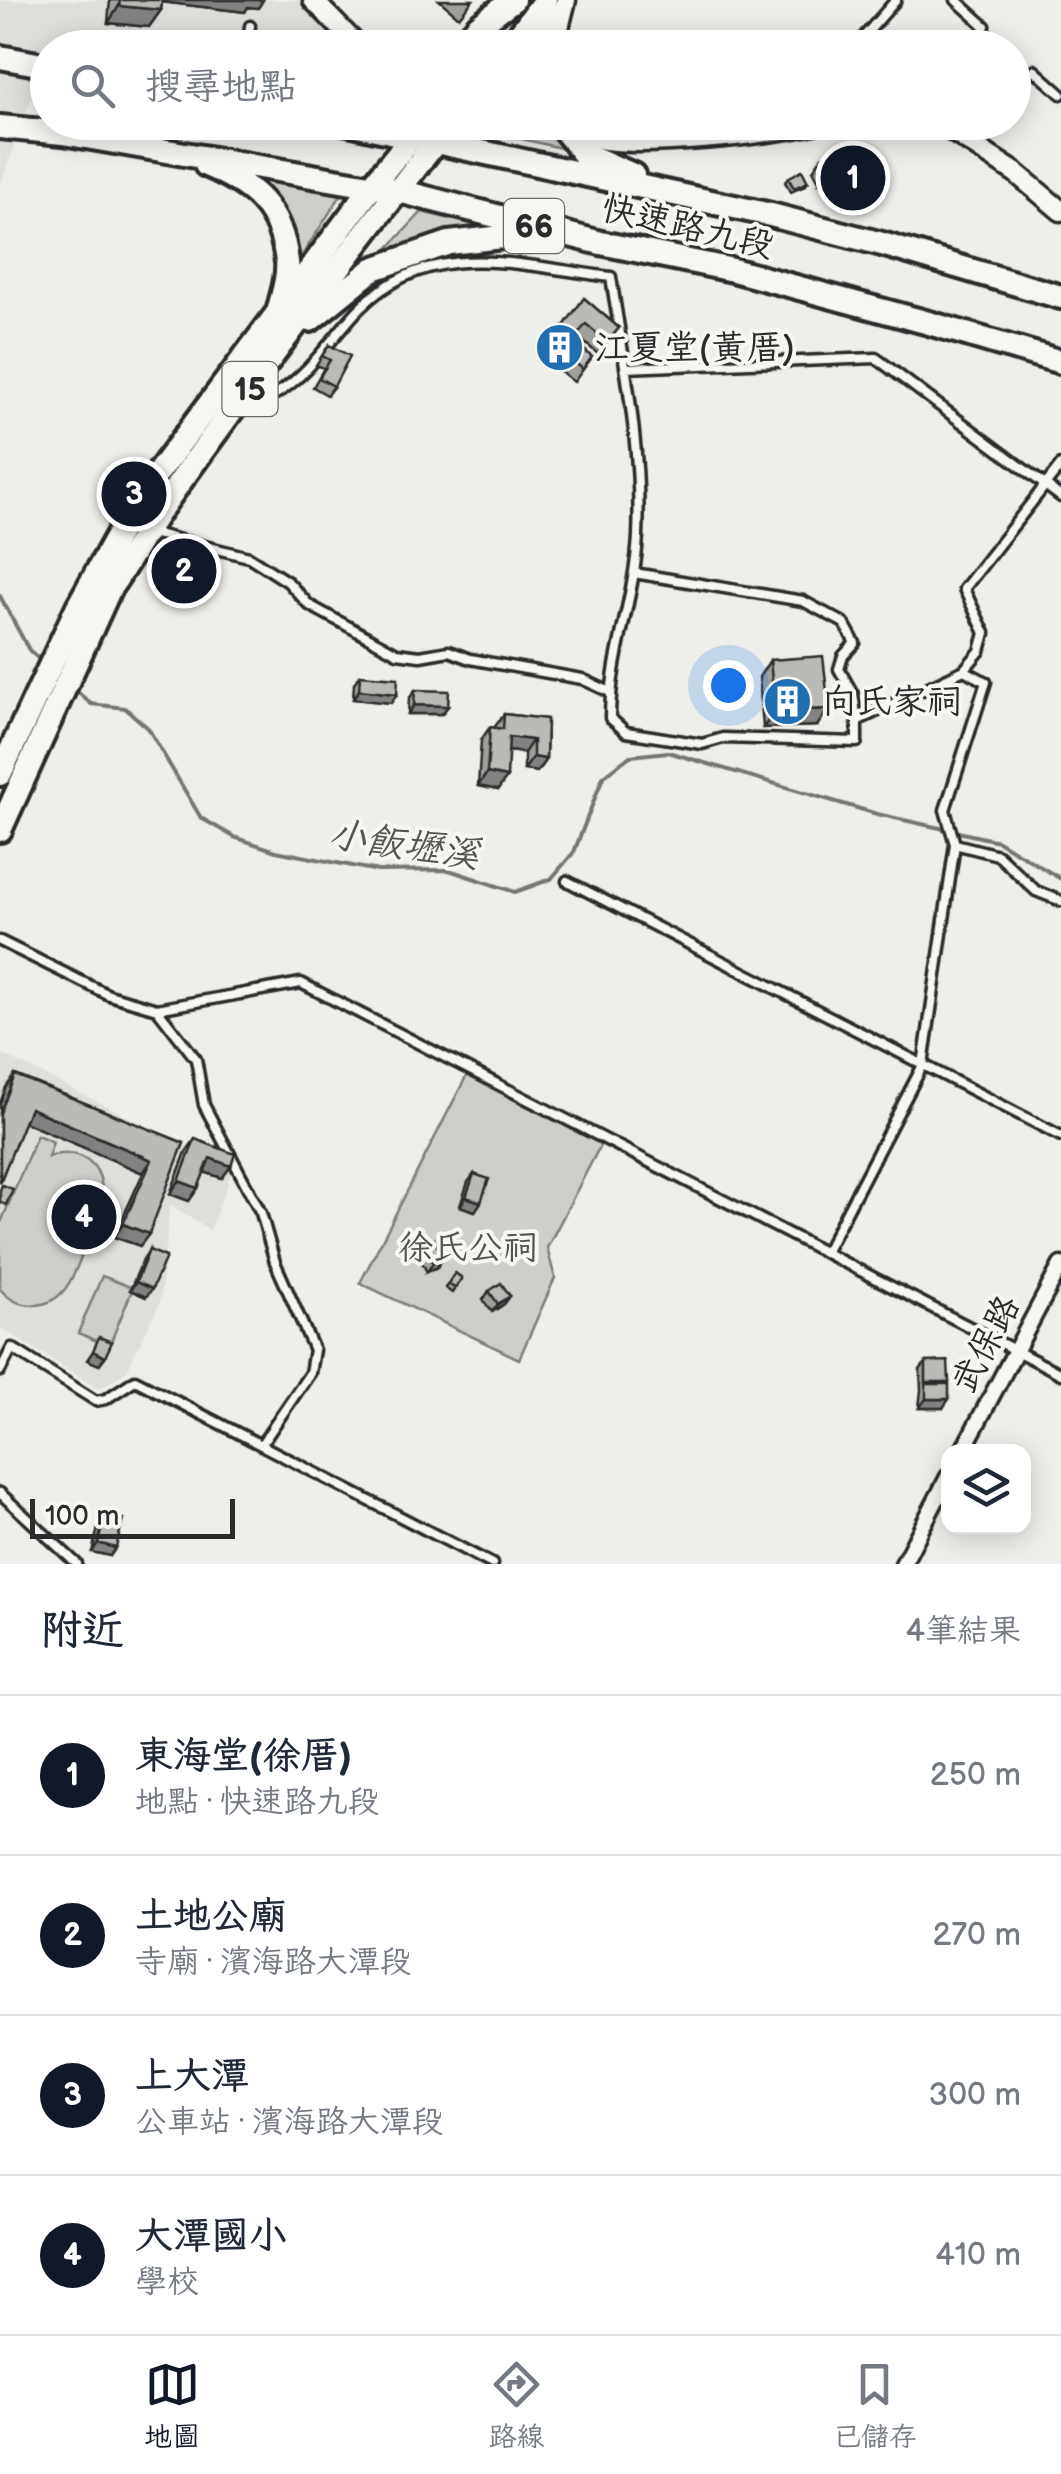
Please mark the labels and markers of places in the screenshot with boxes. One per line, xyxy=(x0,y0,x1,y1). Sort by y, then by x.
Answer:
pin: 1 xyxy=(820,140,886,216)
building icon: 江夏堂(黃厝) xyxy=(533,321,585,373)
place label: 江夏堂(黃厝) xyxy=(594,327,795,370)
pin: 3 xyxy=(102,456,166,532)
pin: 2 xyxy=(152,534,216,608)
building icon: 向氏家祠 xyxy=(761,675,813,727)
place label: 向氏家祠 xyxy=(822,681,962,724)
pin: 4 xyxy=(52,1180,116,1254)

